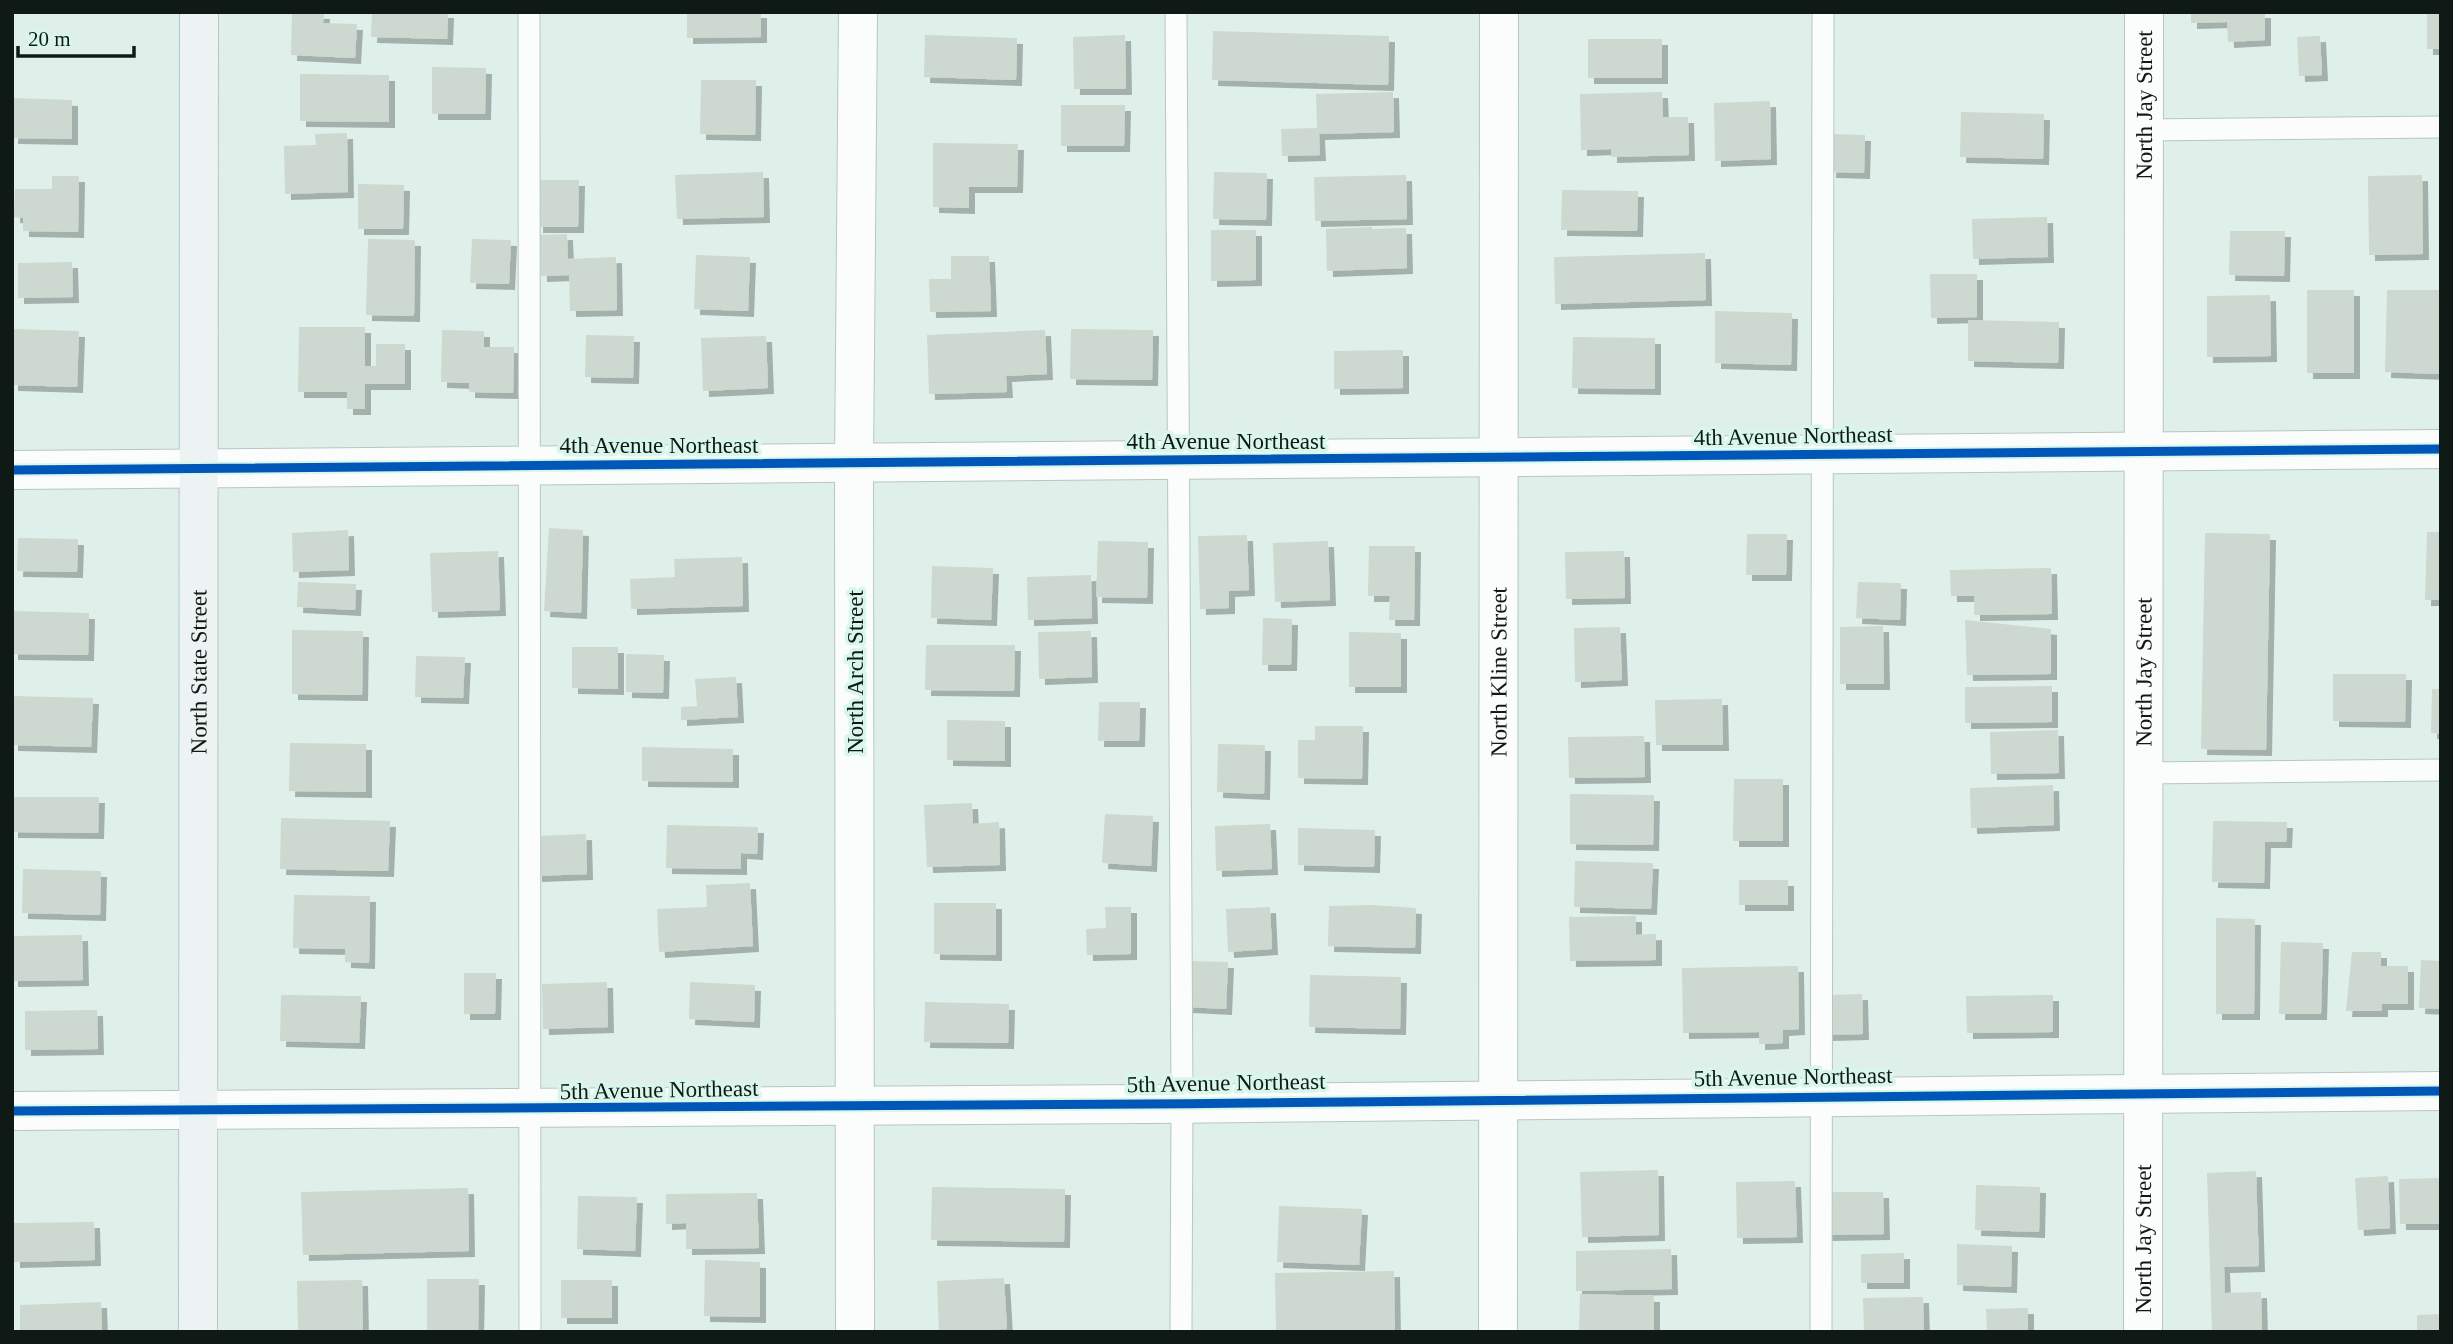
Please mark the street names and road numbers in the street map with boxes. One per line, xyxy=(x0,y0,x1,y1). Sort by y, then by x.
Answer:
street label: North Jay Street xyxy=(2131,30,2156,180)
street label: 4th Avenue Northeast xyxy=(1693,422,1893,450)
street label: 4th Avenue Northeast xyxy=(1127,429,1326,454)
street label: 4th Avenue Northeast xyxy=(560,433,759,458)
street label: North Kline Street xyxy=(1486,586,1511,757)
street label: North State Street xyxy=(186,589,211,754)
street label: North Arch Street xyxy=(843,590,868,754)
street label: North Jay Street xyxy=(2131,597,2156,747)
street label: 5th Avenue Northeast xyxy=(1693,1063,1893,1091)
street label: 5th Avenue Northeast xyxy=(1126,1069,1326,1097)
street label: 5th Avenue Northeast xyxy=(559,1076,759,1104)
street label: North Jay Street xyxy=(2131,1164,2156,1314)

